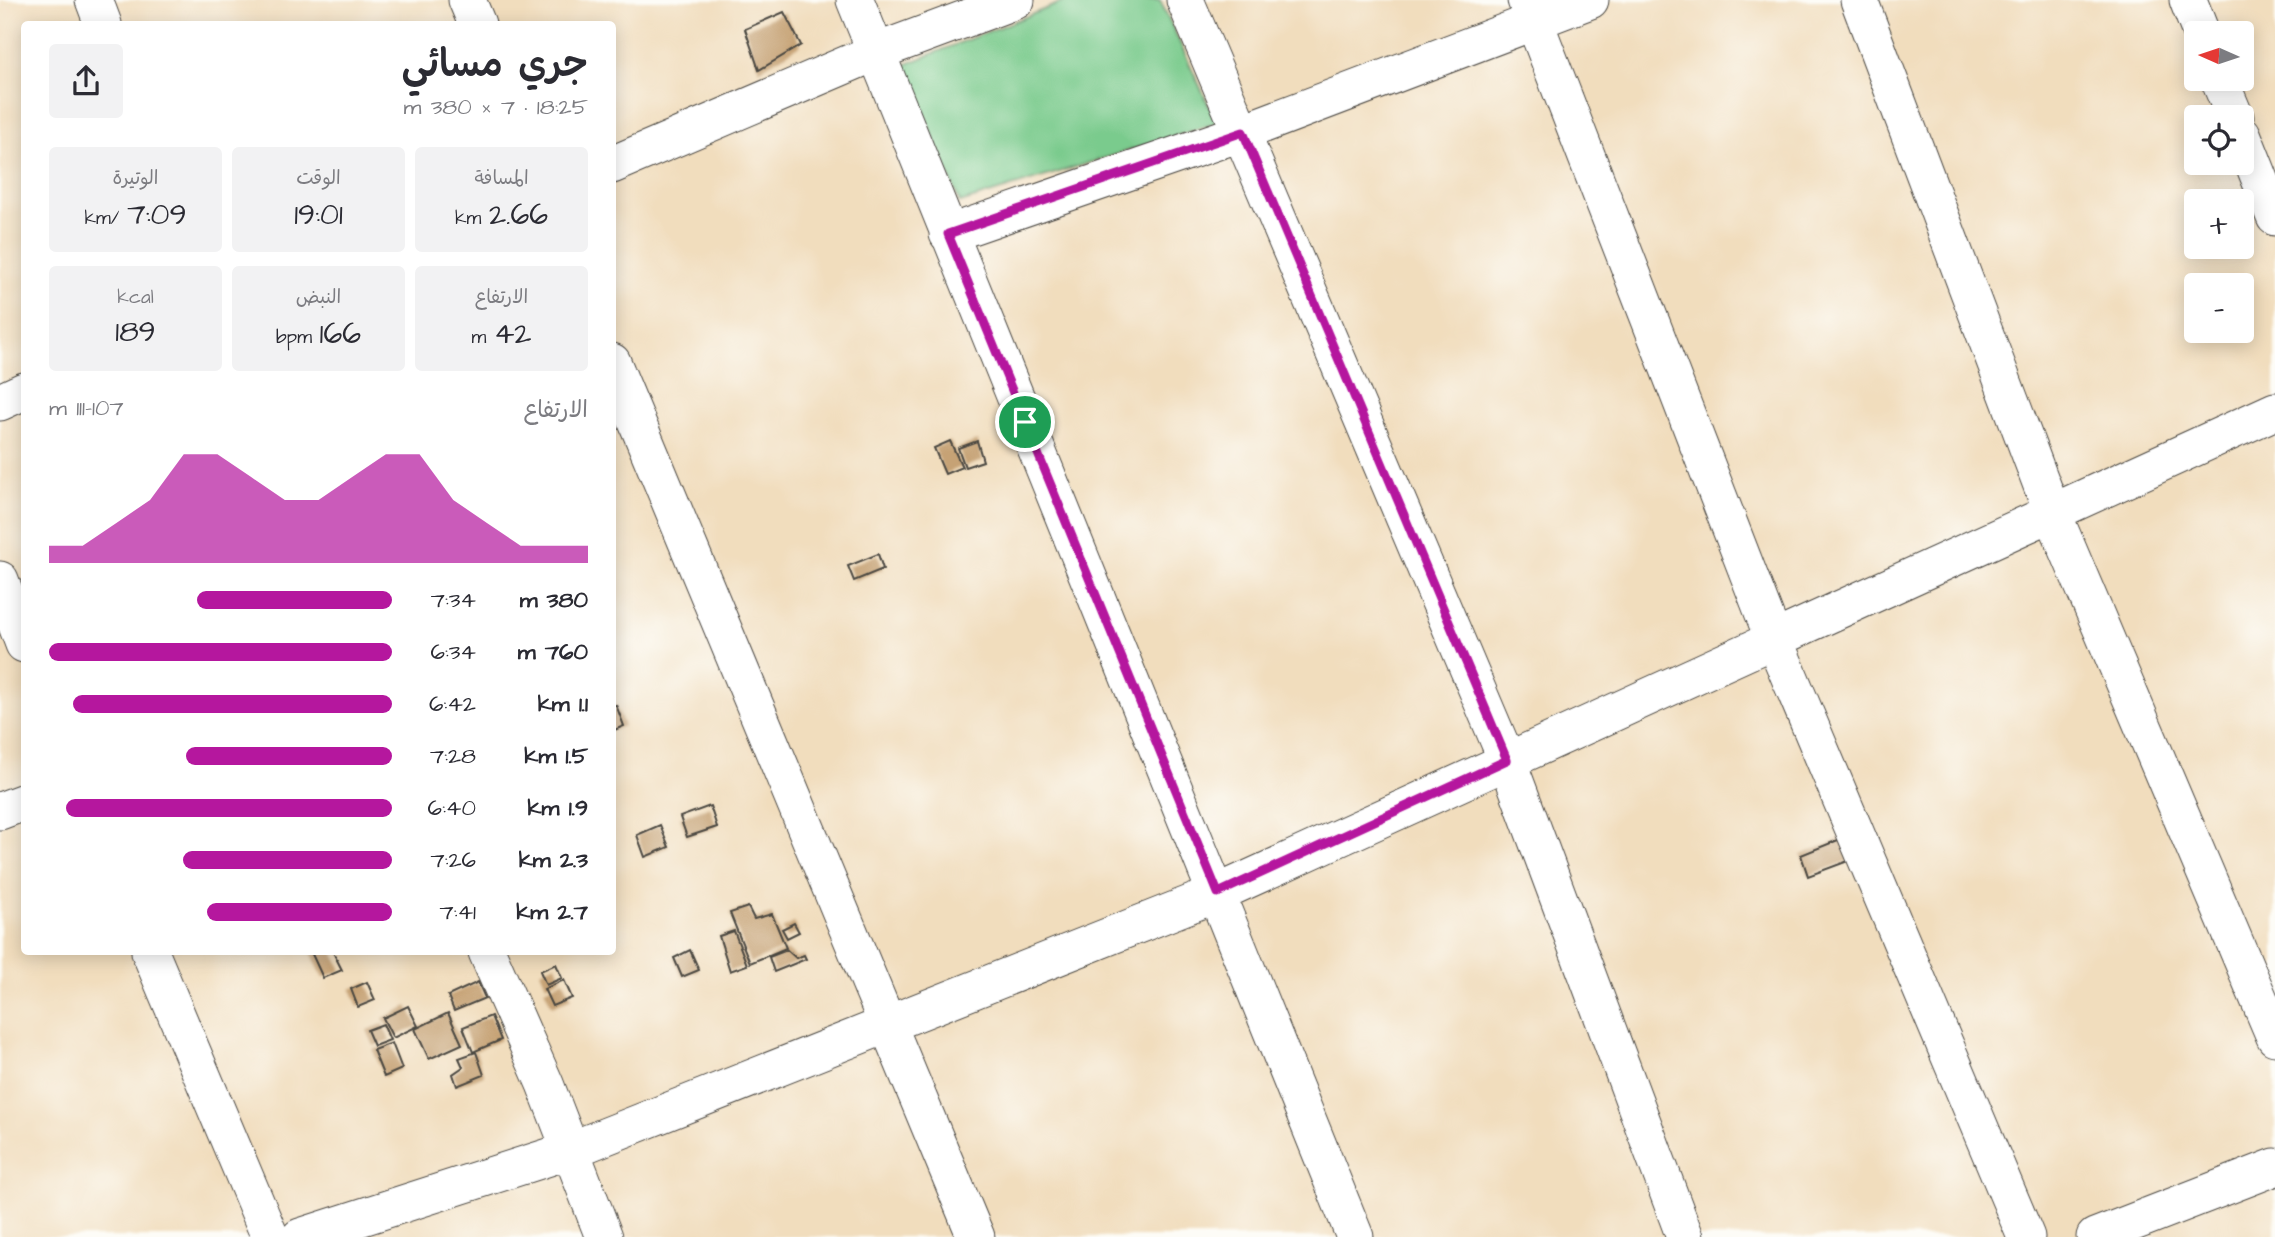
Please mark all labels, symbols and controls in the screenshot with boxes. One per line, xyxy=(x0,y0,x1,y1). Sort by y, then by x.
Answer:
north arrow xyxy=(2184,21,2254,91)
map controls xyxy=(2184,21,2254,343)
text: جري مسائي xyxy=(402,39,588,91)
button: share xyxy=(49,44,123,118)
text: 18:25 · 7 × 380 m xyxy=(404,91,588,123)
button: locate xyxy=(2184,105,2254,175)
text: الوتيرة xyxy=(113,165,158,192)
text: الوقت xyxy=(296,165,341,192)
text: المسافة xyxy=(474,165,529,192)
button: + xyxy=(2184,189,2254,259)
text: 7:09 xyxy=(127,194,187,236)
text: 19:01 xyxy=(294,194,343,236)
text: 2.66 xyxy=(489,194,548,236)
text: /km xyxy=(84,205,127,232)
text: km xyxy=(455,205,489,232)
button: − xyxy=(2184,273,2254,343)
text: kcal xyxy=(117,284,154,311)
text: النبض xyxy=(296,284,341,311)
text: الارتفاع xyxy=(475,284,528,311)
text: 189 xyxy=(115,311,156,353)
text: 166 xyxy=(320,313,361,355)
text: 42 xyxy=(494,313,532,355)
text: bpm xyxy=(276,324,320,351)
text: m xyxy=(472,324,494,351)
text: 107–111 m xyxy=(49,392,124,424)
pin xyxy=(995,392,1055,452)
text: الارتفاع xyxy=(524,394,588,426)
icon: arrive xyxy=(1006,403,1044,441)
text: 7:34 xyxy=(431,584,476,616)
text: 380 m xyxy=(520,584,588,616)
text: 6:34 xyxy=(430,636,476,668)
text: 760 m xyxy=(518,636,588,668)
text: 6:42 xyxy=(429,688,476,720)
text: 1.1 km xyxy=(538,688,588,720)
text: 7:28 xyxy=(430,740,476,772)
text: 1.5 km xyxy=(524,740,588,772)
text: 6:40 xyxy=(428,792,476,824)
text: 1.9 km xyxy=(527,792,588,824)
text: 7:26 xyxy=(430,844,476,876)
text: 2.3 km xyxy=(519,844,588,876)
text: 7:41 xyxy=(439,896,476,928)
text: 2.7 km xyxy=(516,896,588,928)

